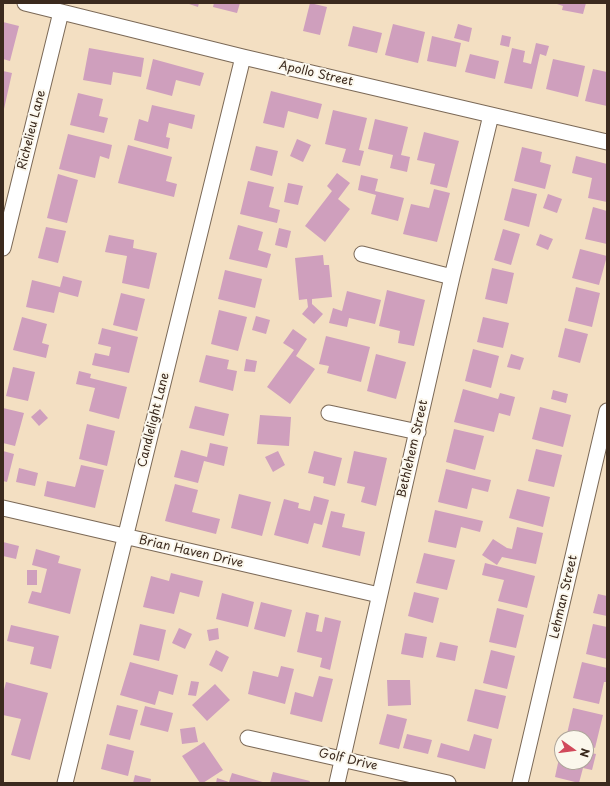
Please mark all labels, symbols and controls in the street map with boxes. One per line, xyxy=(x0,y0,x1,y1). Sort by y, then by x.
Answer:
street label: Apollo Street xyxy=(278,58,354,90)
street label: Richelieu Lane xyxy=(15,89,49,171)
street label: Candlelight Lane xyxy=(135,371,173,469)
street label: Bethlehem Street xyxy=(395,399,431,499)
street label: Brian Haven Drive xyxy=(137,533,245,571)
street label: Lehman Street xyxy=(547,554,581,640)
north arrow xyxy=(554,730,594,770)
street label: Golf Drive xyxy=(317,746,379,774)
text: N xyxy=(576,746,594,759)

